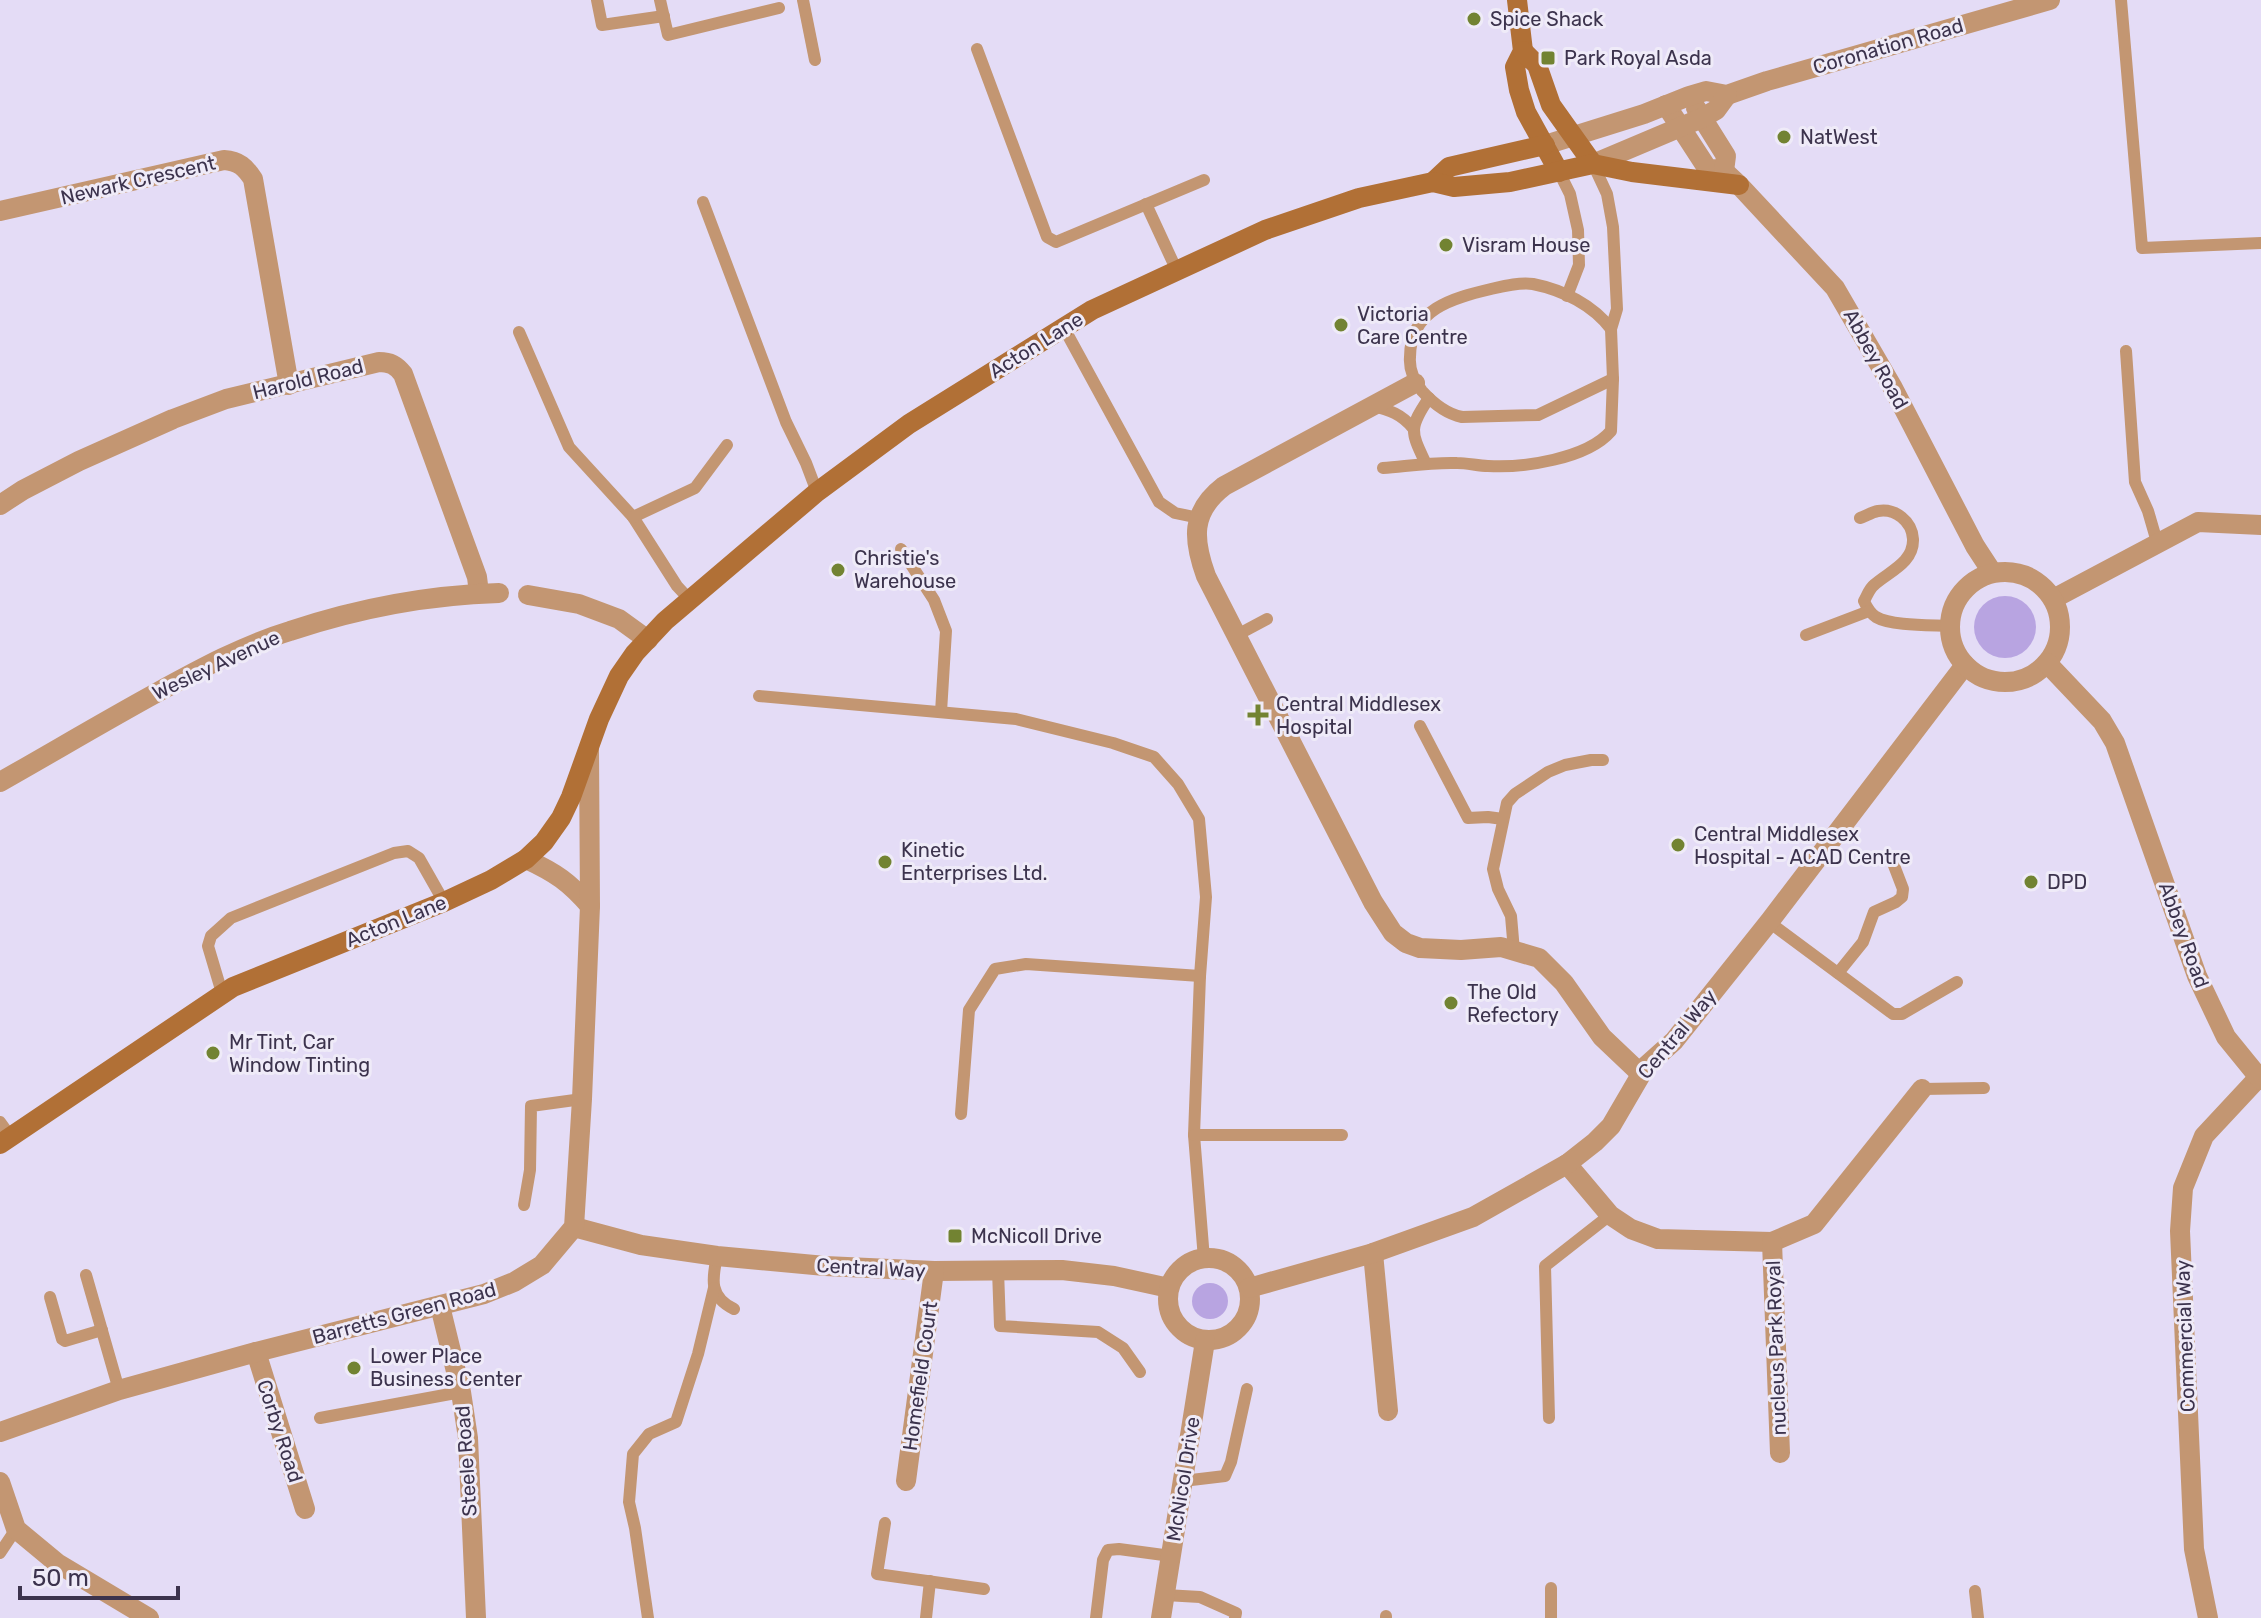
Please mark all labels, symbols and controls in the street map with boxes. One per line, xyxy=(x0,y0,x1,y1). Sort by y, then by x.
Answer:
place label: Spice Shack xyxy=(1490,7,1604,31)
marker: Spice Shack xyxy=(1465,10,1483,28)
street label: Coronation Road xyxy=(1810,13,1966,79)
place label: Park Royal Asda xyxy=(1564,46,1712,70)
marker: Park Royal Asda xyxy=(1539,49,1557,67)
place label: NatWest xyxy=(1800,125,1878,149)
marker: NatWest xyxy=(1775,128,1793,146)
street label: Newark Crescent xyxy=(58,150,218,210)
place label: Visram House xyxy=(1462,233,1590,257)
marker: Visram House xyxy=(1437,236,1455,254)
place label: Victoria Care Centre xyxy=(1357,302,1468,349)
street label: Abbey Road xyxy=(1839,305,1913,413)
street label: Acton Lane xyxy=(985,307,1087,383)
marker: Victoria Care Centre xyxy=(1332,316,1350,334)
street label: Harold Road xyxy=(250,354,366,404)
place label: Christie's Warehouse xyxy=(854,546,956,593)
marker: Christie's Warehouse xyxy=(829,561,847,579)
street label: Wesley Avenue xyxy=(149,625,283,705)
place label: Central Middlesex Hospital xyxy=(1276,692,1441,739)
marker: Central Middlesex Hospital xyxy=(1247,704,1269,726)
place label: Central Middlesex Hospital - ACAD Centre xyxy=(1694,822,1911,869)
marker: Central Middlesex Hospital - ACAD Centre xyxy=(1669,836,1687,854)
place label: Kinetic Enterprises Ltd. xyxy=(901,838,1048,885)
marker: Kinetic Enterprises Ltd. xyxy=(876,853,894,871)
place label: DPD xyxy=(2047,870,2087,894)
marker: DPD xyxy=(2022,873,2040,891)
street label: Abbey Road xyxy=(2154,879,2214,991)
street label: Acton Lane xyxy=(342,890,450,952)
place label: The Old Refectory xyxy=(1467,980,1559,1027)
street label: Central Way xyxy=(1633,984,1721,1084)
marker: The Old Refectory xyxy=(1442,994,1460,1012)
place label: Mr Tint, Car Window Tinting xyxy=(229,1030,370,1077)
marker: Mr Tint, Car Window Tinting xyxy=(204,1044,222,1062)
place label: McNicoll Drive xyxy=(971,1224,1102,1248)
marker: McNicoll Drive xyxy=(946,1227,964,1245)
street label: Central Way xyxy=(816,1253,926,1283)
street label: Commercial Way xyxy=(2170,1259,2200,1413)
street label: nucleus Park Royal xyxy=(1761,1260,1791,1436)
street label: Barretts Green Road xyxy=(310,1277,498,1349)
street label: Homefield Court xyxy=(898,1300,942,1452)
place label: Lower Place Business Center xyxy=(370,1344,523,1391)
marker: Lower Place Business Center xyxy=(345,1359,363,1377)
street label: Corby Road xyxy=(252,1377,308,1485)
street label: Steele Road xyxy=(450,1405,482,1517)
street label: McNicol Drive xyxy=(1161,1415,1205,1543)
scale bar xyxy=(20,1550,178,1600)
text: 50 m xyxy=(32,1564,89,1592)

